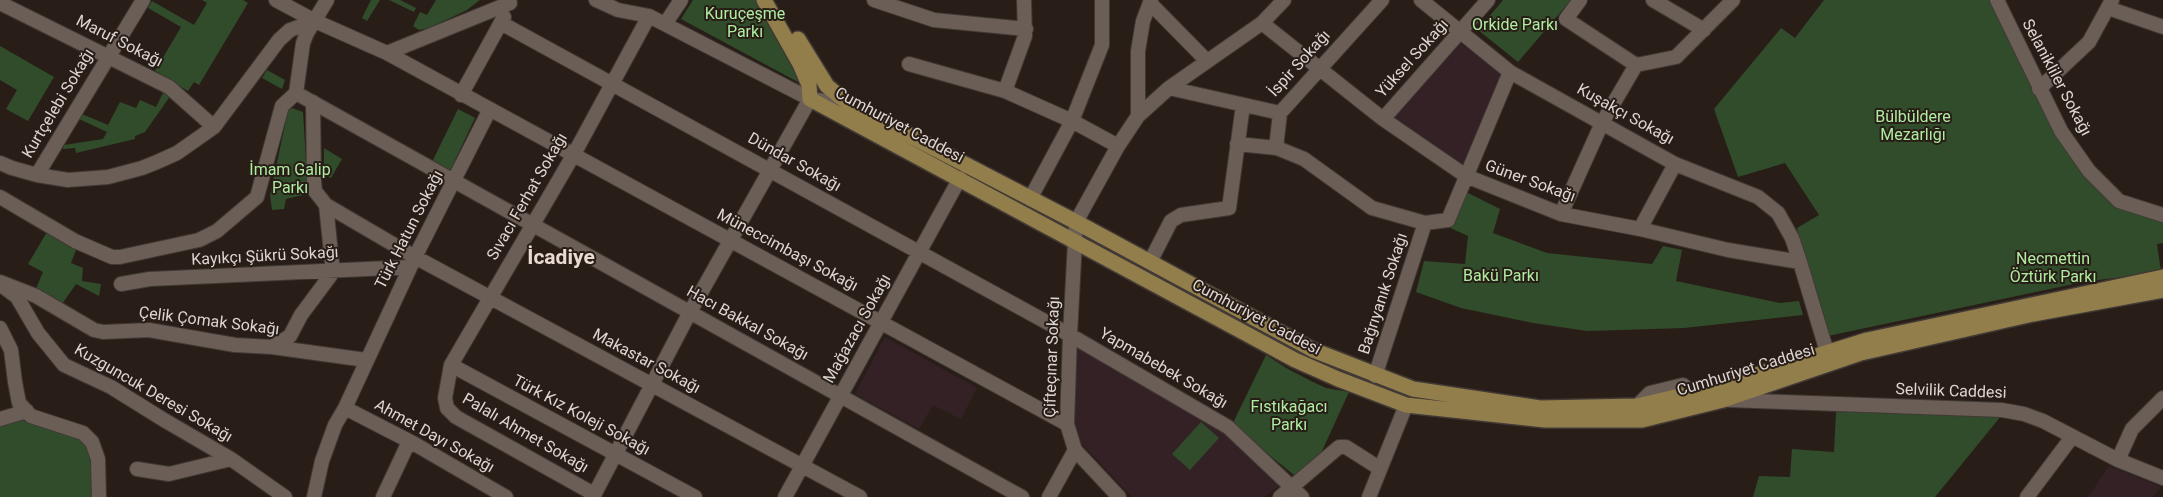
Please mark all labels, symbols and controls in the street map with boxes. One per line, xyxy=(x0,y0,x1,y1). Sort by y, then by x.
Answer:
park label: Kuruçeşme Parkı xyxy=(705,5,785,43)
street label: Maruf Sokağı xyxy=(72,12,166,72)
street label: Yüksel Sokağı xyxy=(1373,16,1453,102)
park label: Orkide Parkı xyxy=(1472,16,1558,36)
street label: Selanikliler Sokağı xyxy=(2017,16,2095,140)
street label: İspir Sokağı xyxy=(1265,27,1335,101)
street label: Kurtçelebi Sokağı xyxy=(19,46,99,162)
street label: Kuşakçı Sokağı xyxy=(1573,80,1677,150)
street label: Cumhuriyet Caddesi xyxy=(831,84,967,168)
park label: Bülbüldere Mezarlığı xyxy=(1875,108,1951,146)
street label: Dündar Sokağı xyxy=(744,129,844,197)
street label: Sıvacı Ferhat Sokağı xyxy=(484,130,572,264)
street label: Güner Sokağı xyxy=(1482,157,1578,207)
park label: İmam Galip Parkı xyxy=(249,161,331,199)
street label: Türk Hatun Sokağı xyxy=(372,168,448,292)
street label: Müneccimbaşı Sokağı xyxy=(713,206,861,296)
street label: Bağrıyanık Sokağı xyxy=(1355,231,1413,357)
street label: Kayıkçı Şükrü Sokağı xyxy=(191,244,339,270)
district label: İcadiye xyxy=(527,246,595,272)
park label: Necmettin Öztürk Parkı xyxy=(2010,250,2096,288)
park label: Bakü Parkı xyxy=(1463,267,1539,287)
street label: Mağazacı Sokağı xyxy=(820,271,896,387)
street label: Cumhuriyet Caddesi xyxy=(1188,276,1324,360)
street label: Hacı Bakkal Sokağı xyxy=(683,283,811,365)
street label: Çifteçınar Sokağı xyxy=(1041,296,1065,418)
street label: Çelik Çomak Sokağı xyxy=(138,304,280,340)
street label: Yapmabebek Sokağı xyxy=(1095,324,1231,414)
street label: Makastar Sokağı xyxy=(589,325,703,399)
street label: Kuzguncuk Deresi Sokağı xyxy=(70,341,236,447)
street label: Cumhuriyet Caddesi xyxy=(1675,341,1817,401)
street label: Türk Kız Koleji Sokağı xyxy=(509,372,653,460)
street label: Selvilik Caddesi xyxy=(1895,380,2007,404)
street label: Palalı Ahmet Sokağı xyxy=(459,390,591,478)
street label: Ahmet Dayı Sokağı xyxy=(371,396,497,478)
park label: Fıstıkağacı Parkı xyxy=(1250,398,1328,436)

